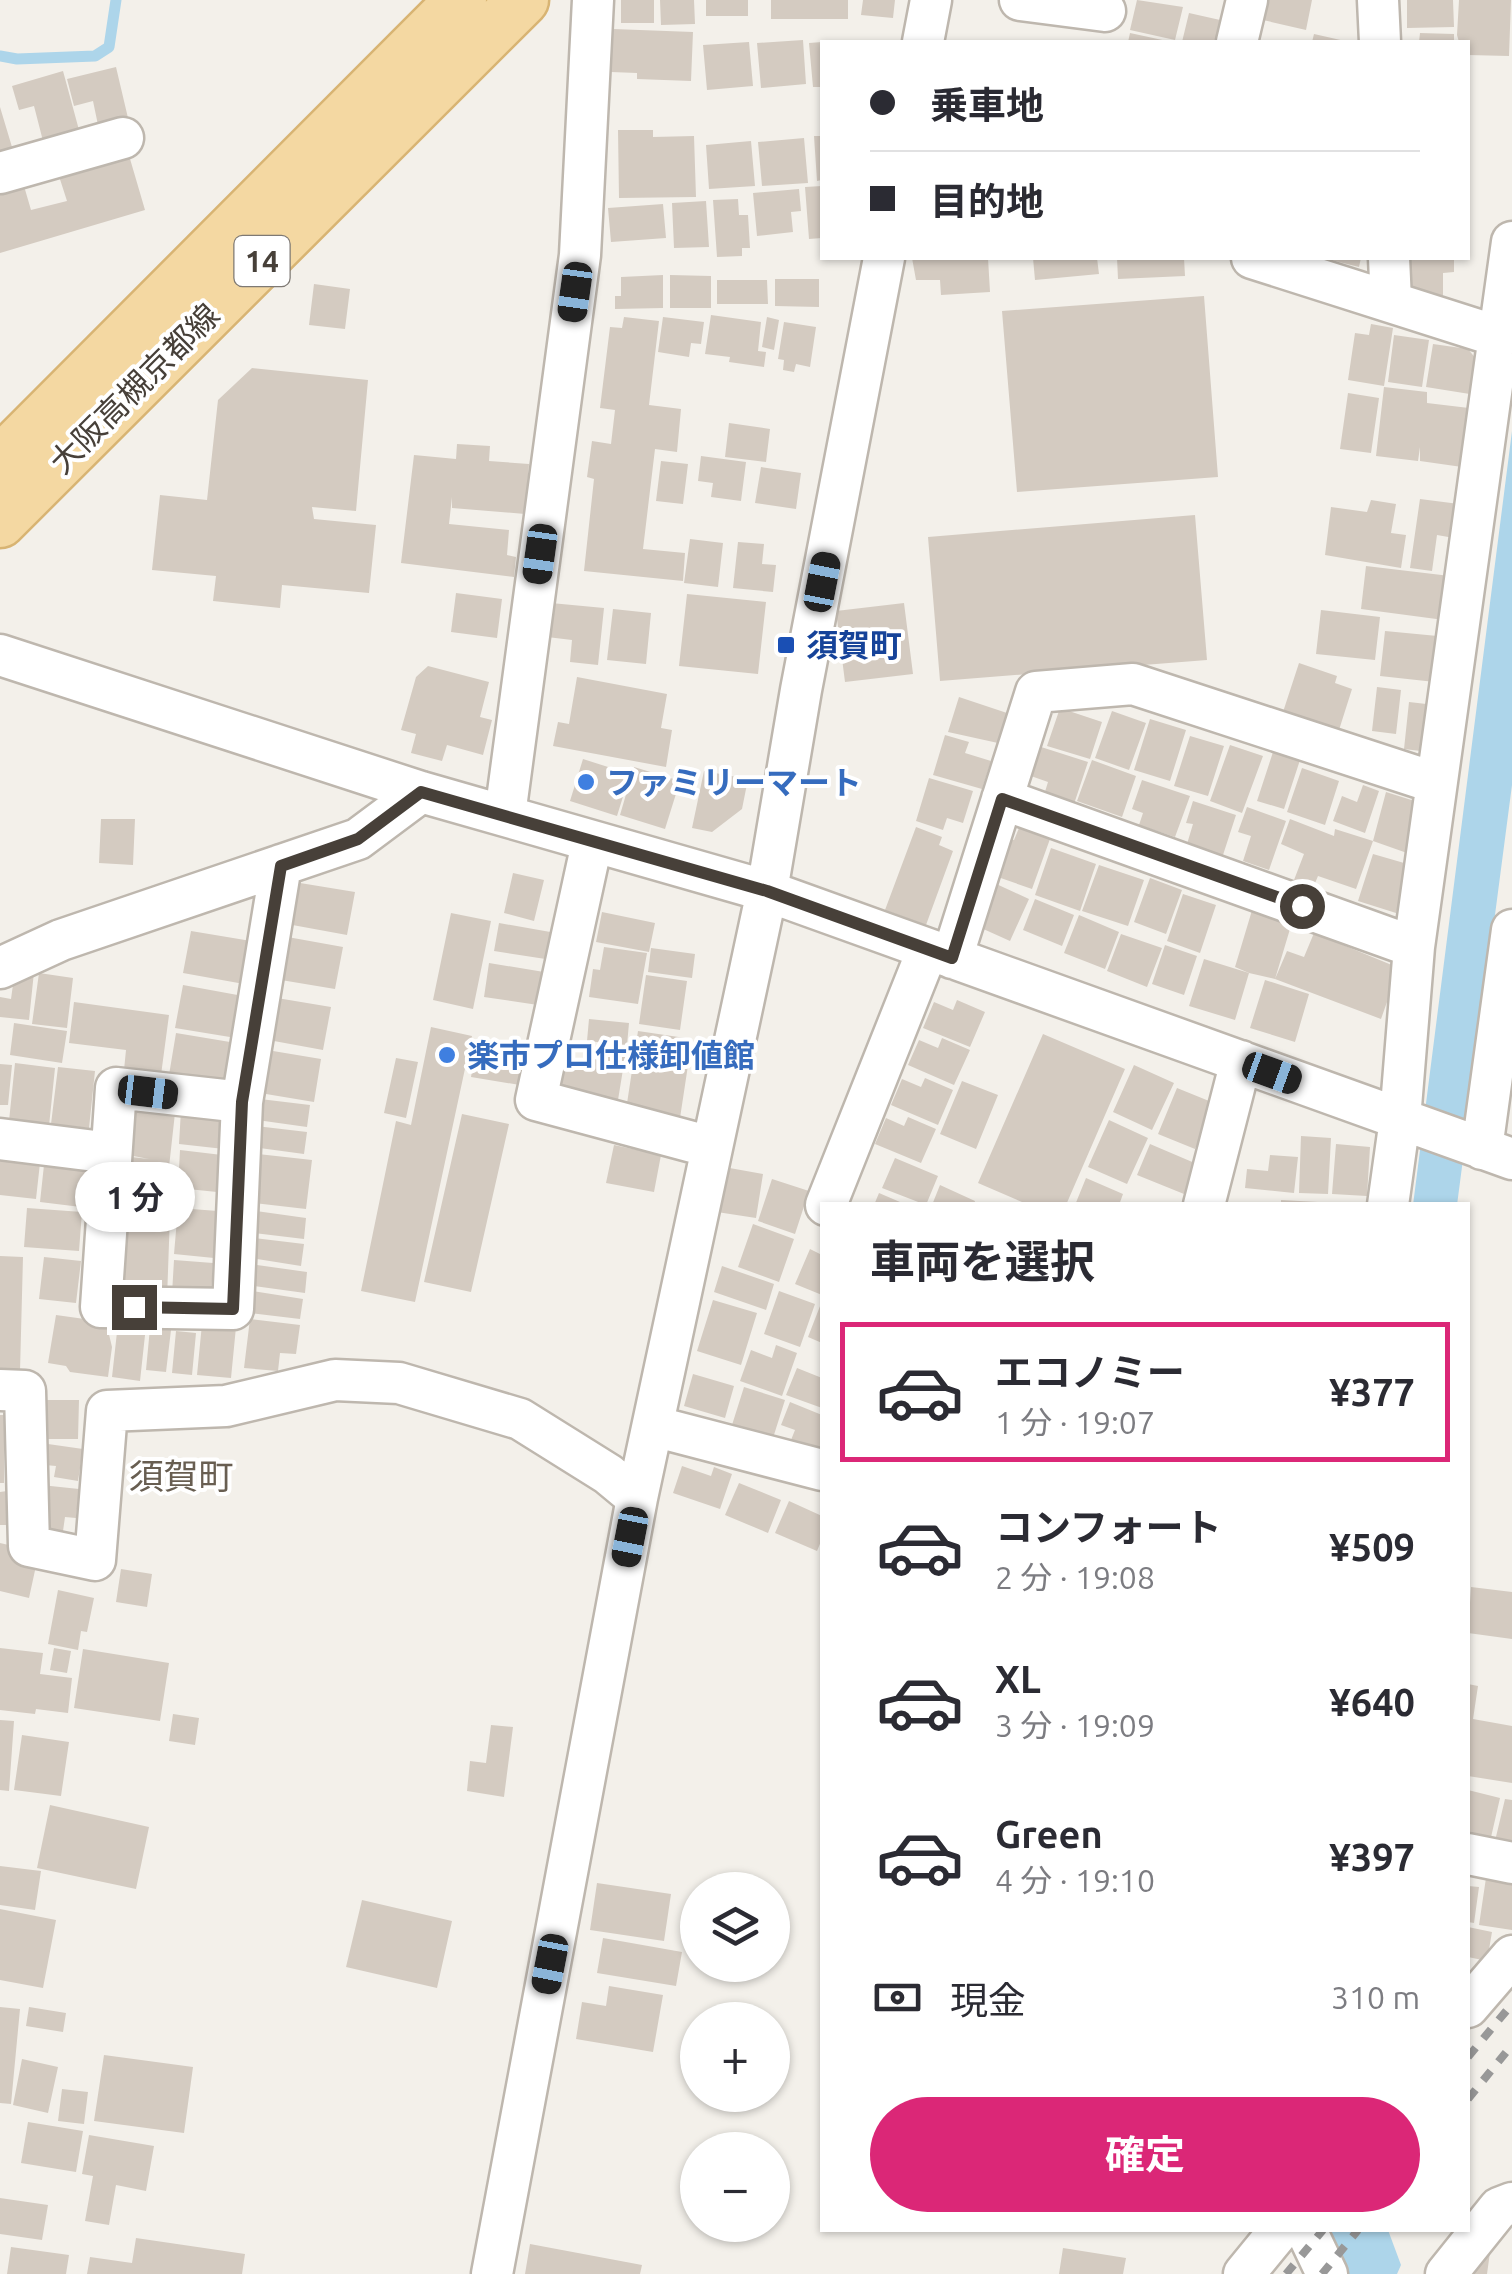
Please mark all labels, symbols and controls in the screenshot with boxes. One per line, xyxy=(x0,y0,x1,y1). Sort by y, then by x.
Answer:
text: 乗車地 xyxy=(930,84,1044,126)
text: 目的地 xyxy=(930,180,1044,222)
road number: 14 xyxy=(234,236,290,286)
car xyxy=(556,260,594,324)
street label: 大阪高槻京都線 xyxy=(42,296,226,480)
car xyxy=(521,522,559,586)
car xyxy=(802,550,842,614)
place label: 須賀町 xyxy=(806,627,902,663)
marker: 須賀町 xyxy=(775,634,797,656)
place label: ファミリーマート xyxy=(606,764,862,800)
marker: ファミリーマート xyxy=(575,771,597,793)
route start xyxy=(1280,884,1325,929)
place label: 楽市プロ仕様卸値館 xyxy=(467,1037,755,1073)
marker: 楽市プロ仕様卸値館 xyxy=(436,1044,458,1066)
car xyxy=(1239,1049,1305,1097)
car xyxy=(116,1073,180,1111)
callout: 1 分 xyxy=(74,1162,194,1232)
text: 1 分 xyxy=(106,1179,164,1215)
text: 車両を選択 xyxy=(870,1236,1095,1287)
route end xyxy=(112,1285,157,1330)
icon: car xyxy=(875,1347,965,1437)
text: エコノミー xyxy=(995,1351,1185,1393)
text: ¥377 xyxy=(1329,1371,1415,1413)
text: 1 分 · 19:07 xyxy=(995,1404,1155,1440)
district label: 須賀町 xyxy=(128,1456,234,1496)
icon: car xyxy=(875,1502,965,1592)
car xyxy=(610,1505,650,1569)
text: コンフォート xyxy=(995,1506,1222,1548)
text: ¥509 xyxy=(1329,1526,1415,1568)
text: 2 分 · 19:08 xyxy=(995,1559,1155,1595)
icon: car xyxy=(875,1657,965,1747)
text: XL xyxy=(995,1658,1041,1700)
text: ¥640 xyxy=(1329,1681,1415,1723)
text: 3 分 · 19:09 xyxy=(995,1707,1155,1743)
icon: car xyxy=(875,1812,965,1902)
text: Green xyxy=(995,1813,1103,1855)
text: ¥397 xyxy=(1329,1836,1415,1878)
text: 4 分 · 19:10 xyxy=(995,1862,1155,1898)
map controls xyxy=(680,1872,790,2242)
button: layers xyxy=(680,1872,790,1982)
car xyxy=(530,1932,570,1996)
icon: cash xyxy=(870,1970,925,2025)
text: 現金 xyxy=(950,1979,1026,2021)
text: 310 m xyxy=(1331,1979,1420,2015)
button: + xyxy=(680,2002,790,2112)
button: 確定 xyxy=(870,2097,1420,2212)
button: − xyxy=(680,2132,790,2242)

